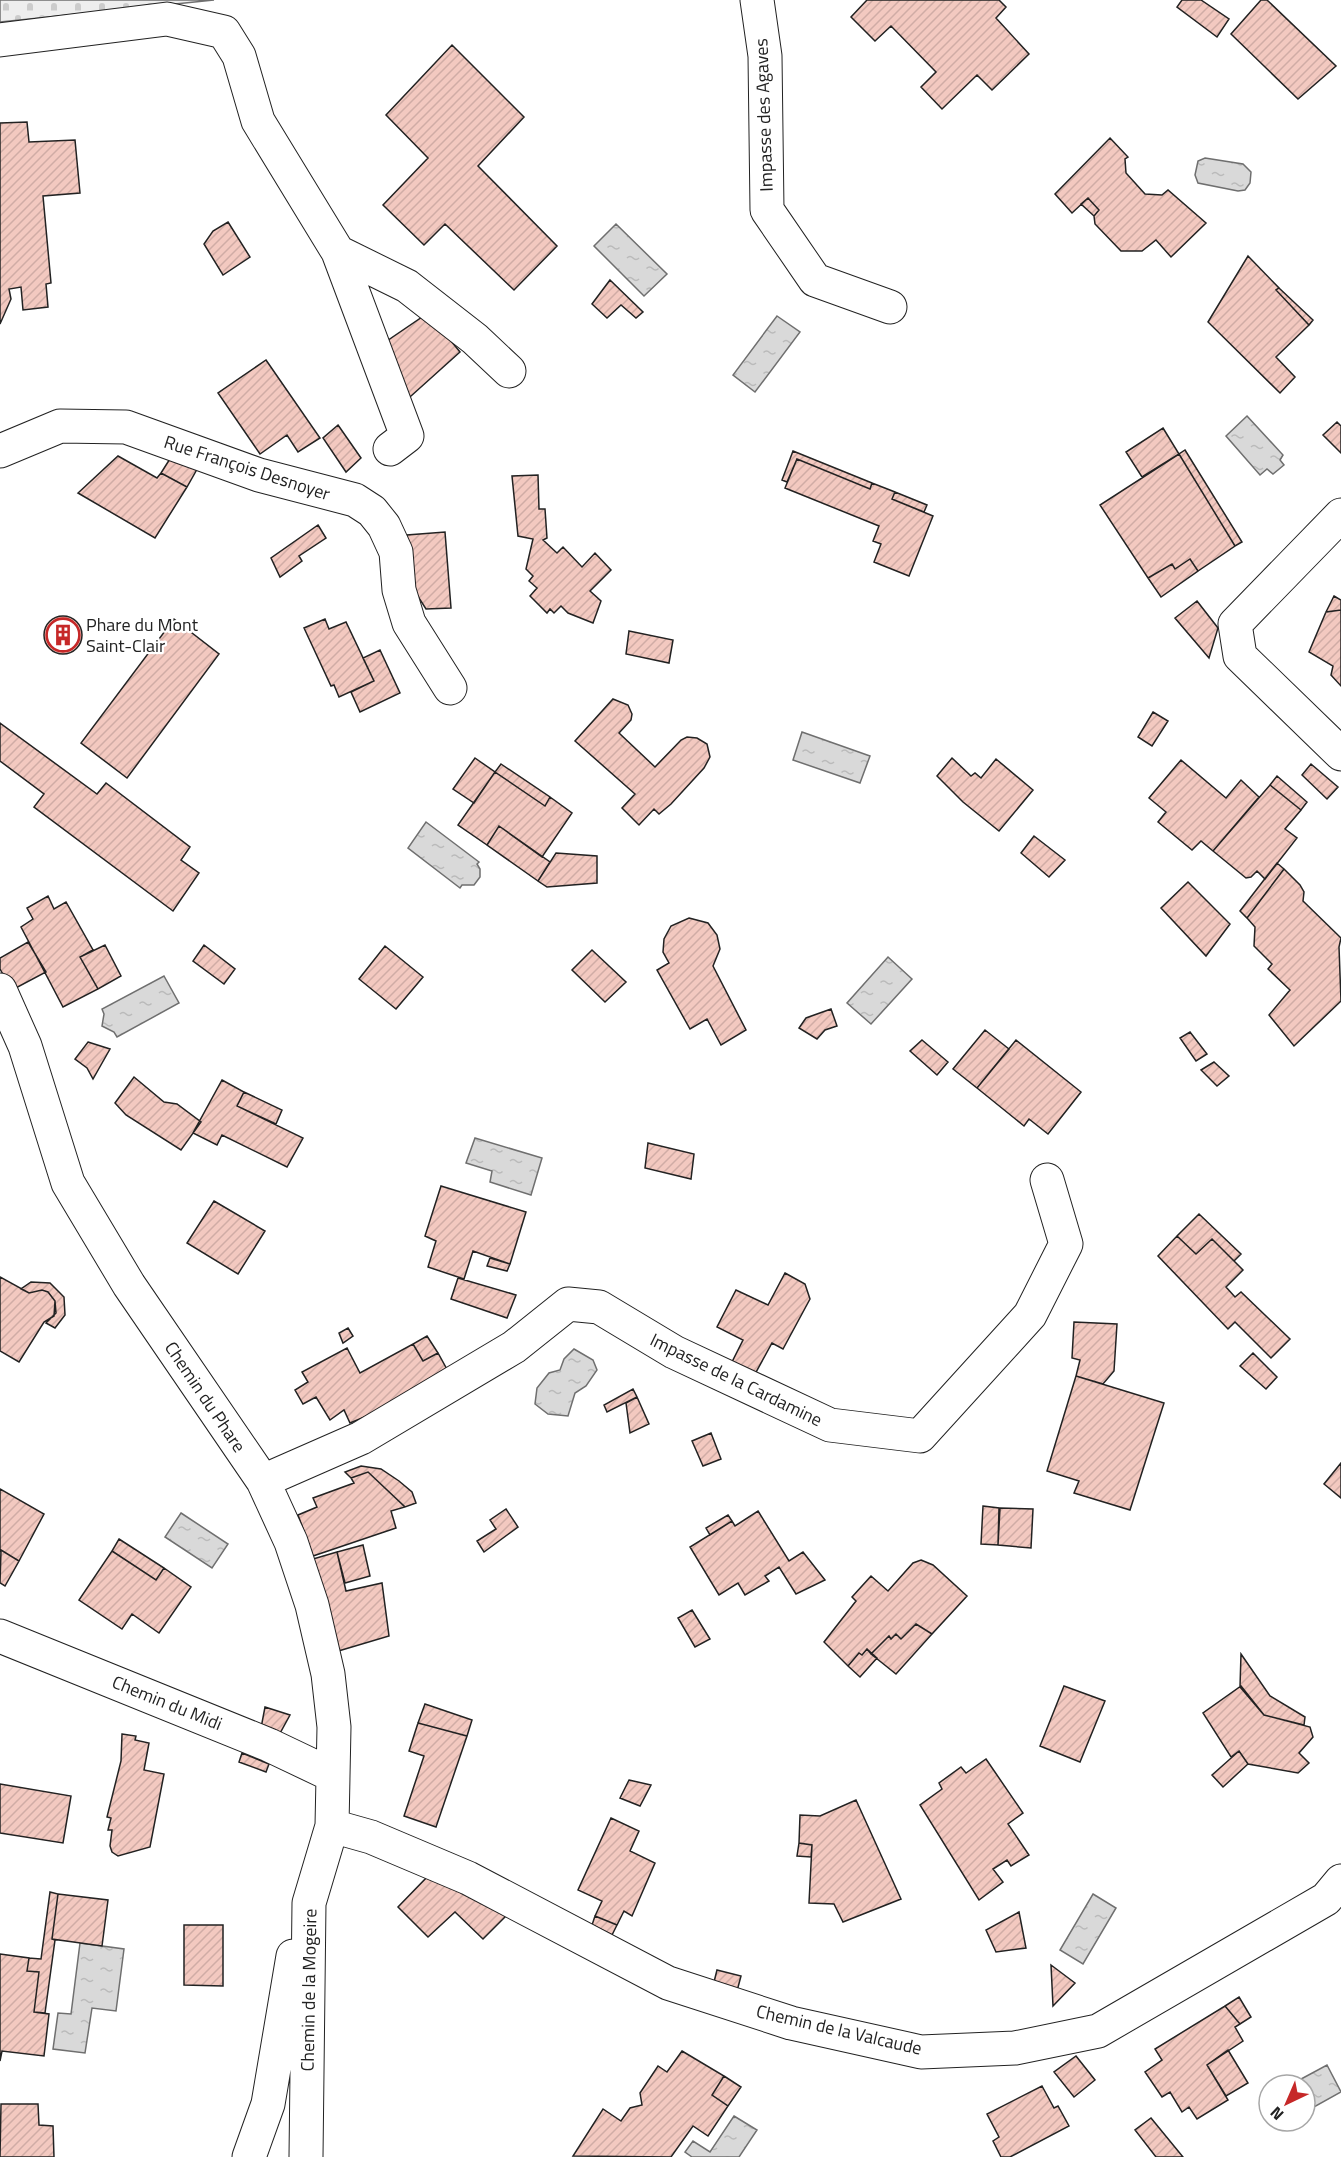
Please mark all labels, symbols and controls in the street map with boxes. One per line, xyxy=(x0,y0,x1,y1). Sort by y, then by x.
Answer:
street label: Impasse des Agaves xyxy=(747,38,780,192)
street label: Rue François Desnoyer xyxy=(161,428,334,507)
place label: Phare du Mont Saint-Clair xyxy=(86,611,199,659)
building icon: Phare du Mont Saint-Clair xyxy=(45,617,81,653)
street label: Impasse de la Cardamine xyxy=(646,1326,827,1433)
street label: Chemin du Phare xyxy=(158,1336,253,1458)
street label: Chemin du Midi xyxy=(108,1668,226,1737)
street label: Chemin de la Mogeire xyxy=(294,1908,323,2072)
street label: Chemin de la Valcaude xyxy=(754,1997,925,2062)
north arrow xyxy=(1257,2073,1317,2133)
text: N xyxy=(1264,2101,1289,2126)

